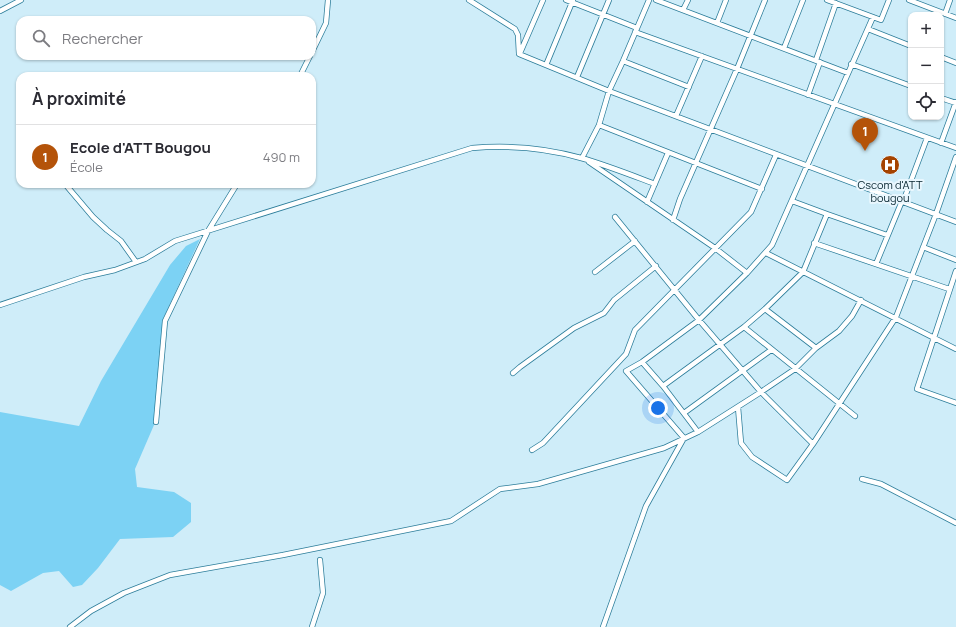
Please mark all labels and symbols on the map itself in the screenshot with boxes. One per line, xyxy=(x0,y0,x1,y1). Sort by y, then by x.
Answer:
pin: 1 xyxy=(852,118,878,151)
hospital icon: Cscom d'ATT bougou xyxy=(879,154,901,176)
place label: Cscom d'ATT bougou xyxy=(857,177,923,205)
your location xyxy=(648,398,668,418)

